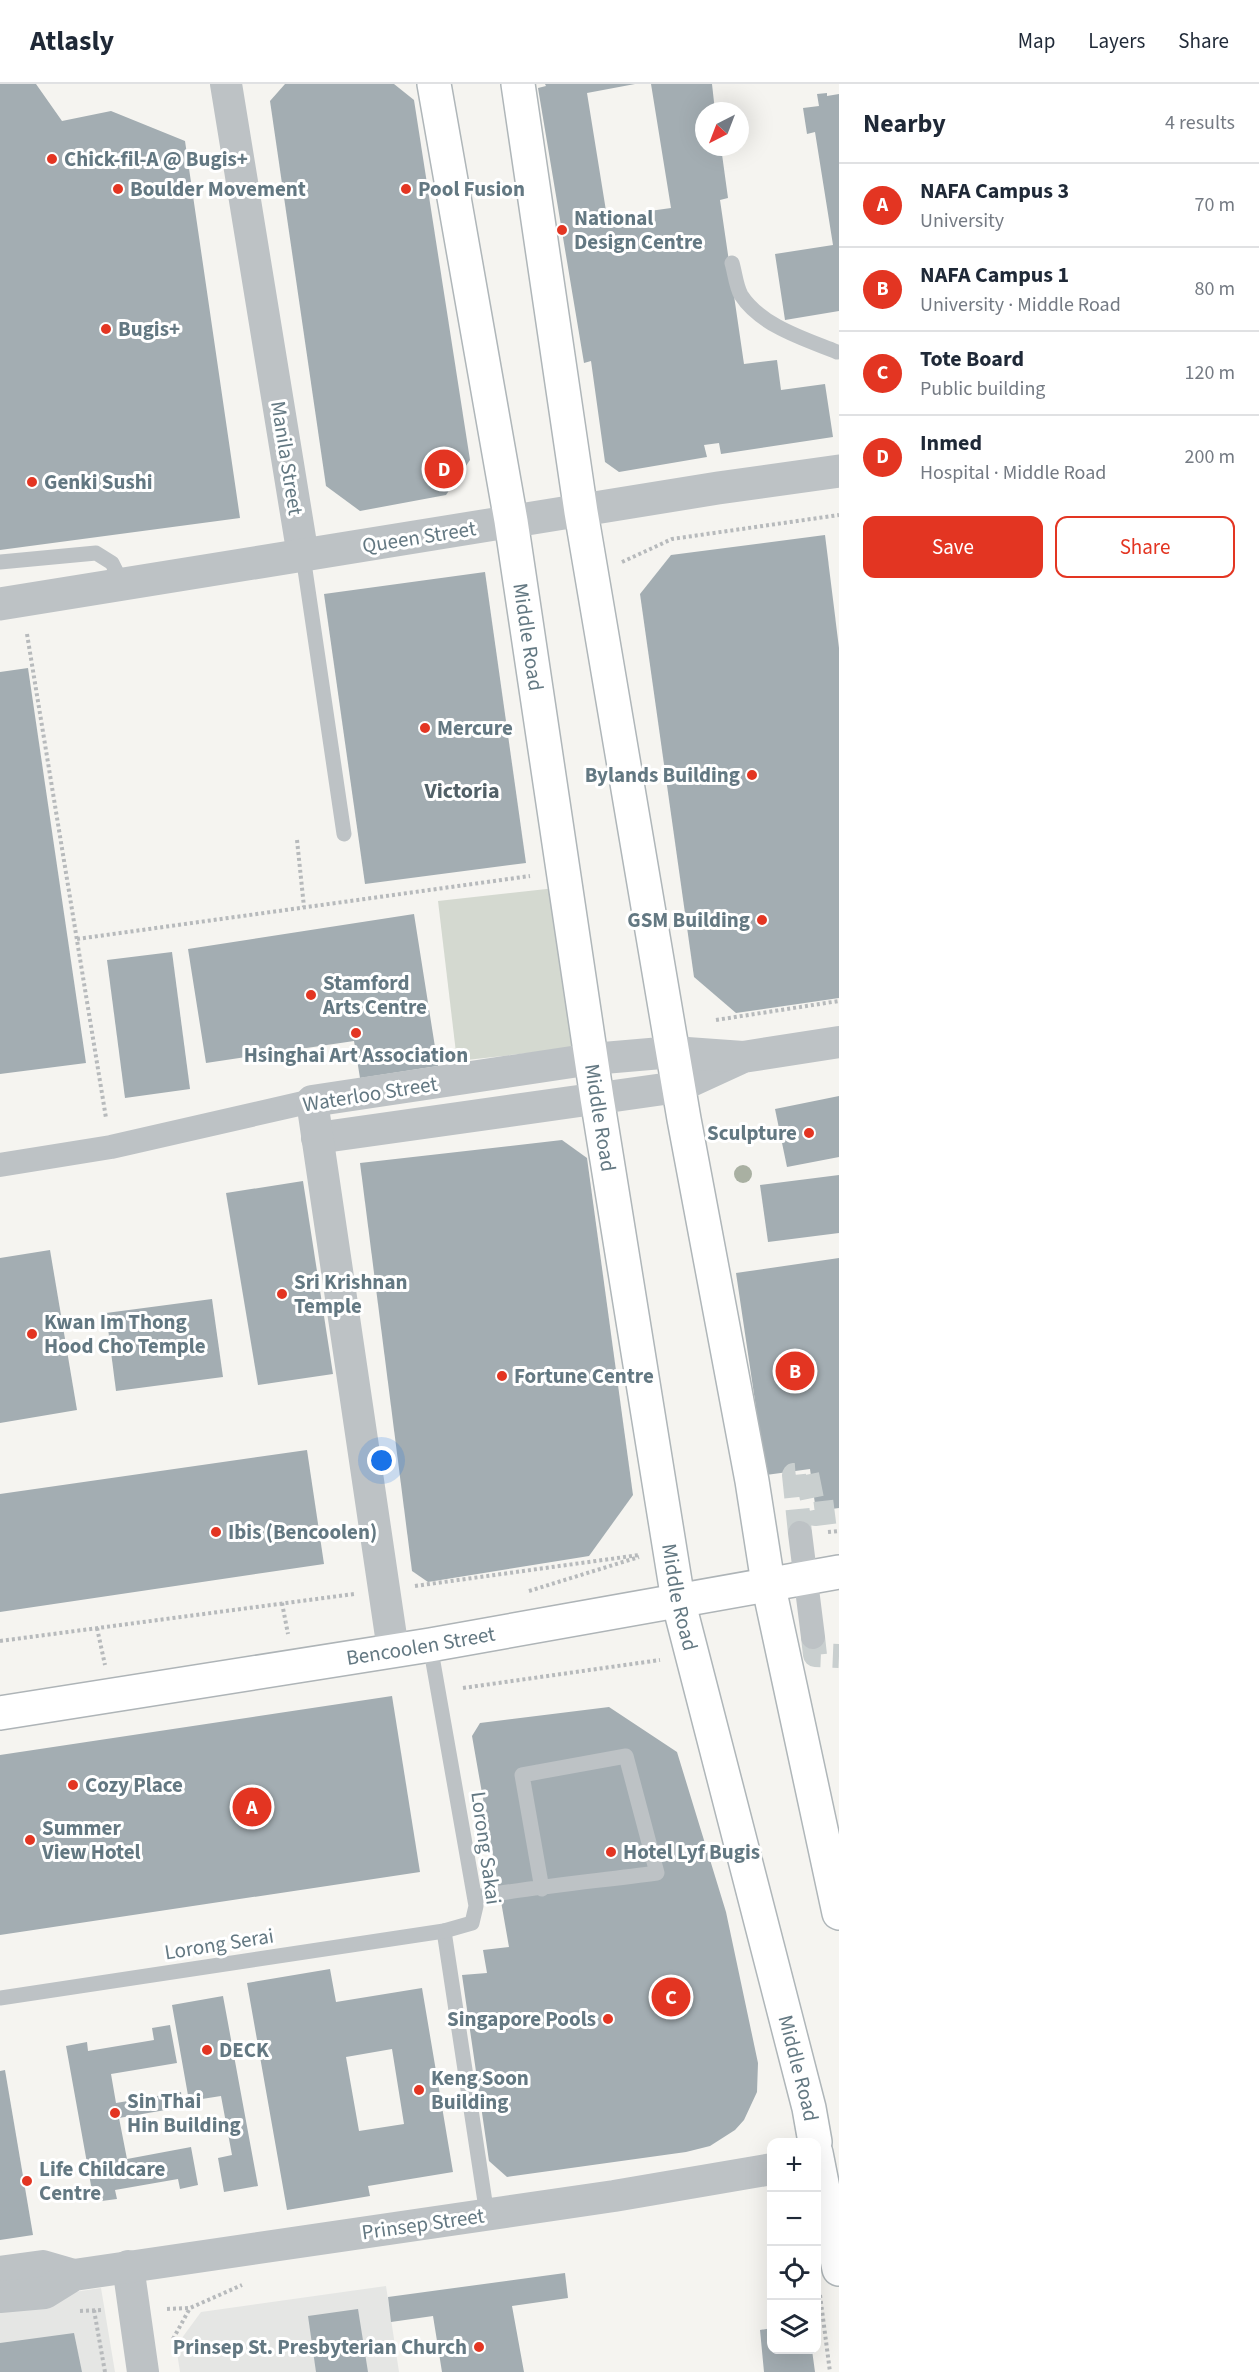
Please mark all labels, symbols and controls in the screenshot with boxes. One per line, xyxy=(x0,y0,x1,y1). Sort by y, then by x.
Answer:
text: Atlasly xyxy=(30,21,114,61)
text: Map xyxy=(1018,26,1055,56)
text: Layers xyxy=(1088,26,1145,56)
text: Share xyxy=(1178,26,1229,56)
north arrow xyxy=(695,102,749,156)
text: Nearby xyxy=(863,105,946,142)
text: 4 results xyxy=(1165,109,1235,137)
place label: Chick-fil-A @ Bugis+ xyxy=(64,144,248,174)
marker: Chick-fil-A @ Bugis+ xyxy=(45,152,59,166)
place label: Boulder Movement xyxy=(130,174,306,204)
place label: Pool Fusion xyxy=(418,174,525,204)
text: NAFA Campus 3 xyxy=(920,175,1069,207)
marker: Boulder Movement xyxy=(111,182,125,196)
marker: Pool Fusion xyxy=(399,182,413,196)
text: A xyxy=(877,191,888,219)
text: 70 m xyxy=(1195,191,1235,219)
place label: National Design Centre xyxy=(574,203,703,257)
text: University xyxy=(920,207,1004,235)
marker: National Design Centre xyxy=(555,223,569,237)
text: NAFA Campus 1 xyxy=(920,259,1069,291)
text: B xyxy=(876,275,889,303)
text: 80 m xyxy=(1195,275,1235,303)
text: University · Middle Road xyxy=(920,291,1121,319)
place label: Bugis+ xyxy=(118,314,180,344)
marker: Bugis+ xyxy=(99,322,113,336)
text: Tote Board xyxy=(920,343,1024,375)
text: C xyxy=(877,359,888,387)
text: 120 m xyxy=(1185,359,1235,387)
text: Public building xyxy=(920,375,1045,403)
street label: Manila Street xyxy=(263,399,311,517)
text: Inmed xyxy=(920,427,982,459)
text: D xyxy=(876,443,889,471)
text: 200 m xyxy=(1185,443,1235,471)
pin: D xyxy=(424,446,464,492)
text: Hospital · Middle Road xyxy=(920,459,1106,487)
place label: Genki Sushi xyxy=(44,467,153,497)
marker: Genki Sushi xyxy=(25,475,39,489)
street label: Queen Street xyxy=(360,513,478,561)
button: Save xyxy=(863,516,1043,578)
button: Share xyxy=(1055,516,1235,578)
street label: Middle Road xyxy=(505,581,551,693)
place label: Mercure xyxy=(437,713,513,743)
marker: Mercure xyxy=(418,721,432,735)
place label: Bylands Building xyxy=(585,760,740,790)
marker: Bylands Building xyxy=(745,768,759,782)
district label: Victoria xyxy=(423,775,500,807)
place label: GSM Building xyxy=(627,905,750,935)
marker: GSM Building xyxy=(755,913,769,927)
place label: Stamford Arts Centre xyxy=(322,968,427,1022)
marker: Stamford Arts Centre xyxy=(304,988,318,1002)
marker: Hsinghai Art Association xyxy=(349,1026,363,1040)
place label: Hsinghai Art Association xyxy=(244,1040,468,1070)
street label: Middle Road xyxy=(577,1062,624,1174)
street label: Waterloo Street xyxy=(301,1069,439,1119)
place label: Sculpture xyxy=(707,1118,797,1148)
marker: Sculpture xyxy=(802,1126,816,1140)
place label: Sri Krishnan Temple xyxy=(294,1267,407,1321)
marker: Sri Krishnan Temple xyxy=(275,1287,289,1301)
place label: Kwan Im Thong Hood Cho Temple xyxy=(44,1307,206,1361)
marker: Kwan Im Thong Hood Cho Temple xyxy=(25,1327,39,1341)
pin: B xyxy=(776,1348,814,1394)
place label: Fortune Centre xyxy=(514,1361,654,1391)
marker: Fortune Centre xyxy=(495,1369,509,1383)
your location xyxy=(367,1446,396,1475)
place label: Ibis (Bencoolen) xyxy=(228,1517,377,1547)
marker: Ibis (Bencoolen) xyxy=(209,1525,223,1539)
street label: Middle Road xyxy=(654,1541,705,1654)
street label: Bencoolen Street xyxy=(344,1619,497,1673)
place label: Cozy Place xyxy=(85,1770,183,1800)
marker: Cozy Place xyxy=(66,1778,80,1792)
pin: A xyxy=(232,1784,272,1830)
street label: Lorong Sakai xyxy=(463,1790,509,1906)
place label: Summer View Hotel xyxy=(41,1813,141,1867)
marker: Summer View Hotel xyxy=(23,1833,37,1847)
place label: Hotel Lyf Bugis xyxy=(623,1837,760,1867)
marker: Hotel Lyf Bugis xyxy=(604,1845,618,1859)
street label: Lorong Serai xyxy=(162,1921,276,1967)
pin: C xyxy=(652,1974,690,2020)
place label: Singapore Pools xyxy=(447,2004,596,2034)
marker: Singapore Pools xyxy=(601,2012,615,2026)
street label: Middle Road xyxy=(771,2012,826,2124)
place label: DECK xyxy=(219,2035,270,2065)
marker: DECK xyxy=(200,2043,214,2057)
place label: Keng Soon Building xyxy=(431,2063,529,2117)
marker: Keng Soon Building xyxy=(412,2083,426,2097)
place label: Sin Thai Hin Building xyxy=(127,2086,241,2140)
marker: Sin Thai Hin Building xyxy=(108,2106,122,2120)
map controls xyxy=(767,2138,821,2354)
button: + xyxy=(767,2138,821,2192)
place label: Life Childcare Centre xyxy=(39,2154,166,2208)
marker: Life Childcare Centre xyxy=(20,2174,34,2188)
button: − xyxy=(767,2192,821,2246)
street label: Prinsep Street xyxy=(360,2201,486,2247)
button: locate xyxy=(767,2246,821,2300)
button: layers xyxy=(767,2300,821,2354)
place label: Prinsep St. Presbyterian Church xyxy=(173,2332,467,2362)
marker: Prinsep St. Presbyterian Church xyxy=(472,2340,486,2354)

